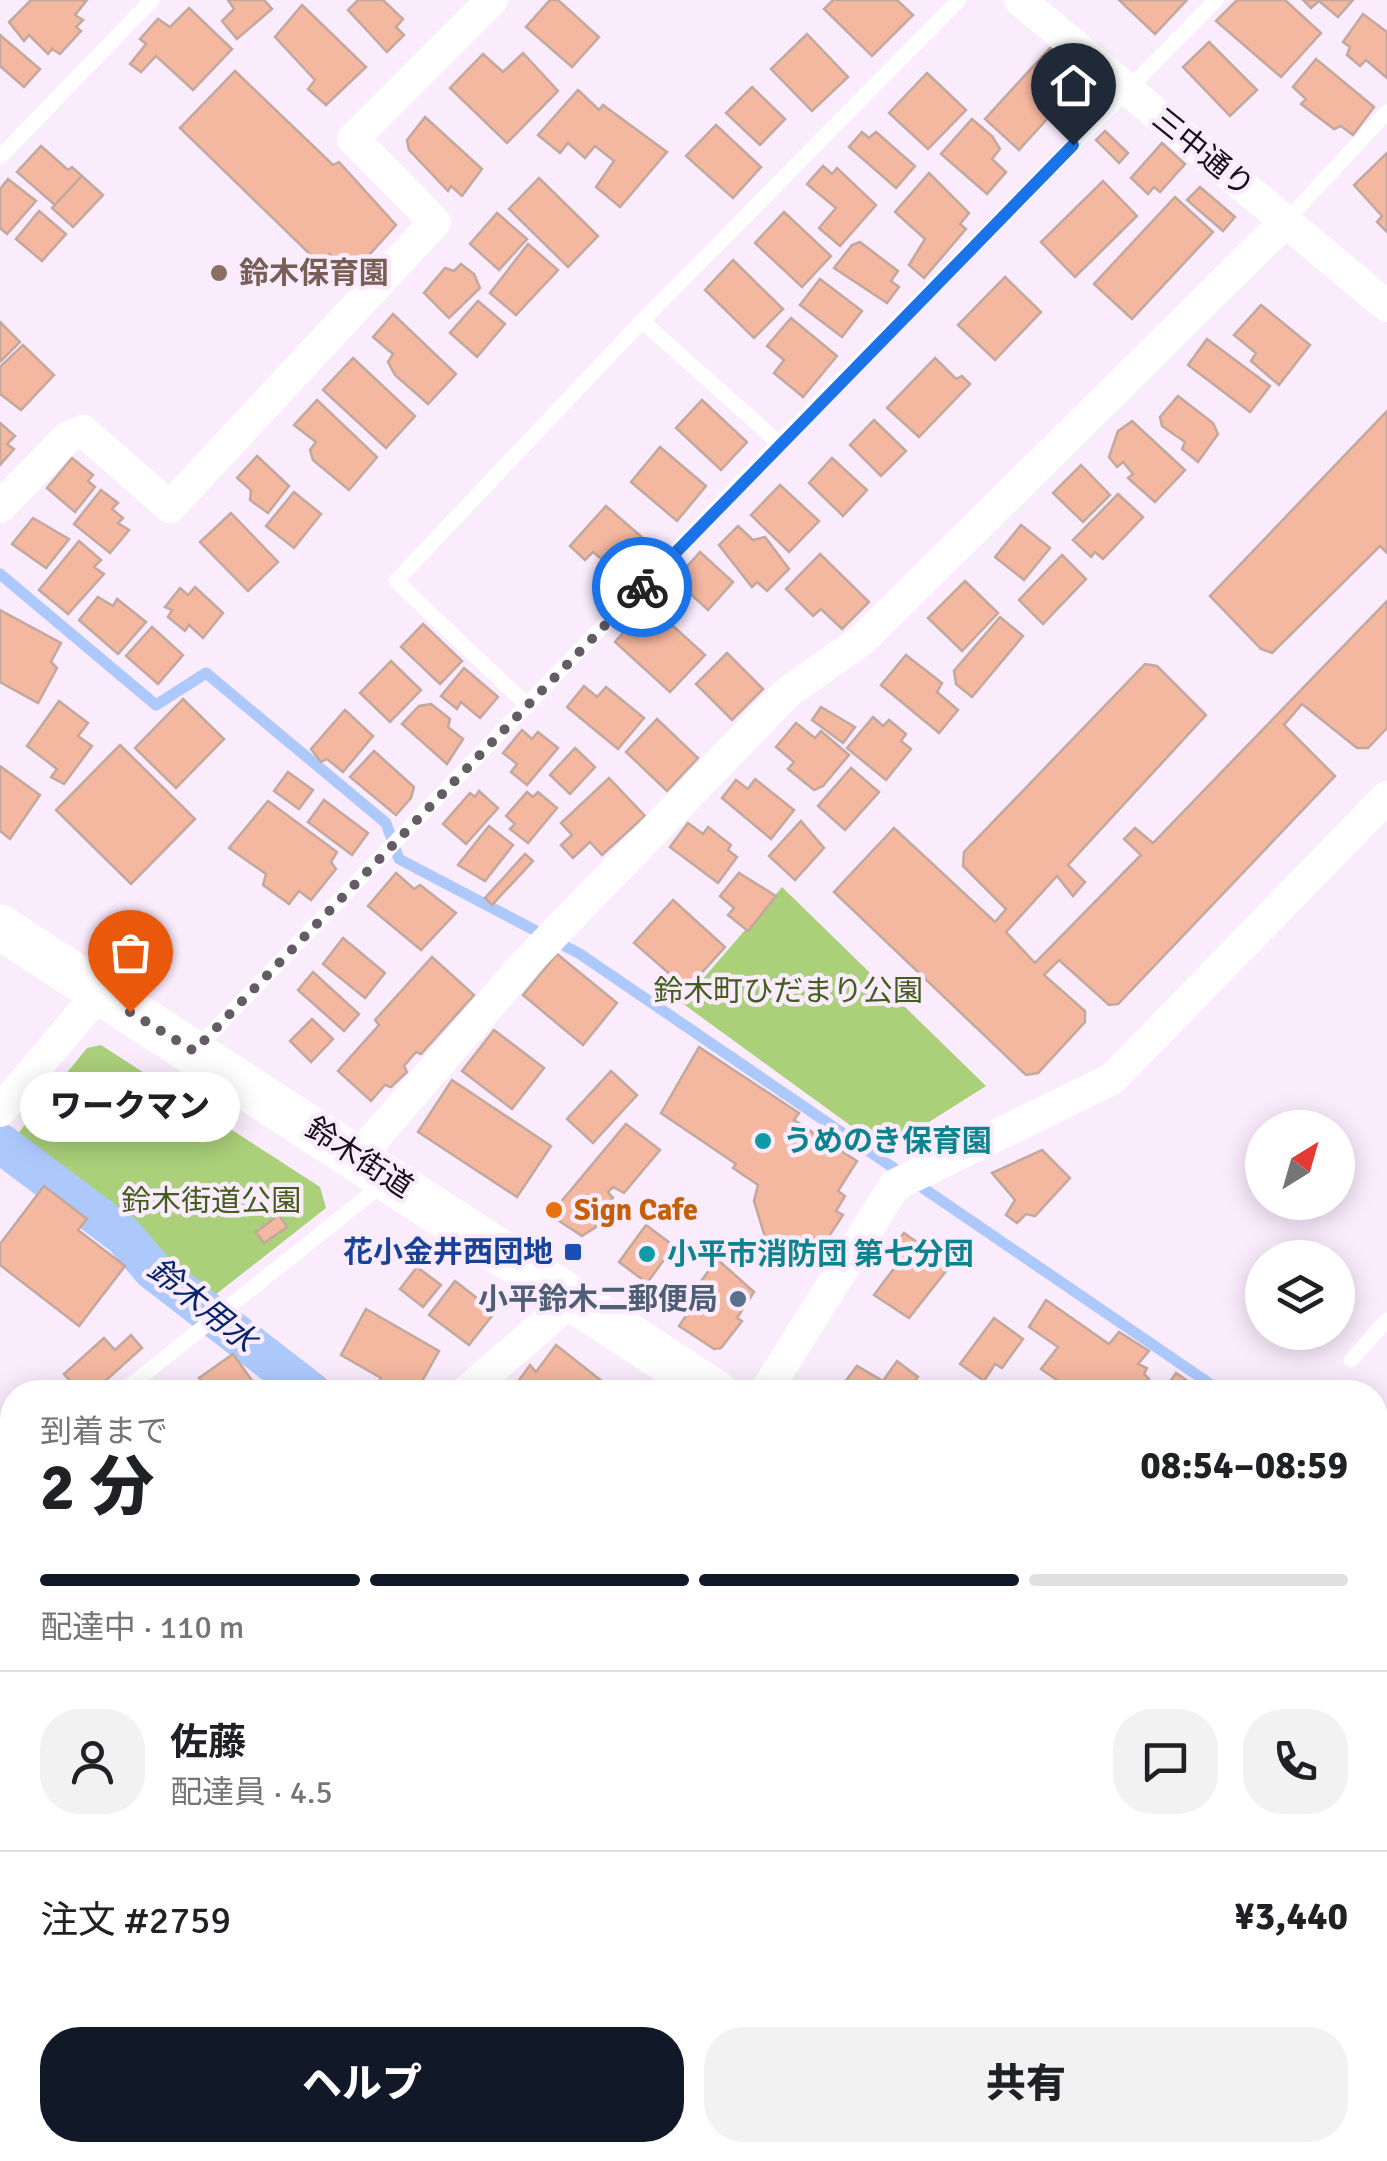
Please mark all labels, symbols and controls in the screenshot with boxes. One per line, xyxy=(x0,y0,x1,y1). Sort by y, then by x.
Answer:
pin xyxy=(1031,43,1116,146)
icon: home xyxy=(1046,58,1101,113)
street label: 三中通り xyxy=(1145,101,1261,205)
place label: 鈴木保育園 xyxy=(239,255,389,292)
marker: 鈴木保育園 xyxy=(208,262,230,284)
courier xyxy=(592,537,692,637)
icon: bike xyxy=(615,560,670,615)
pin xyxy=(88,910,173,1013)
icon: bag xyxy=(103,925,158,980)
park label: 鈴木町ひだまり公園 xyxy=(653,973,923,1010)
callout: ワークマン xyxy=(20,1072,240,1142)
text: ワークマン xyxy=(50,1087,210,1126)
street label: 鈴木街道 xyxy=(299,1110,419,1206)
north arrow xyxy=(1245,1110,1355,1220)
map controls xyxy=(1245,1110,1355,1350)
place label: うめのき保育園 xyxy=(783,1123,992,1160)
marker: うめのき保育園 xyxy=(752,1130,774,1152)
park label: 鈴木街道公園 xyxy=(121,1183,301,1220)
place label: Sign Cafe xyxy=(574,1192,698,1229)
marker: Sign Cafe xyxy=(543,1199,565,1221)
place label: 花小金井西団地 xyxy=(343,1234,553,1271)
place label: 小平市消防団 第七分団 xyxy=(667,1236,974,1273)
button: layers xyxy=(1245,1240,1355,1350)
marker: 花小金井西団地 xyxy=(562,1241,584,1263)
marker: 小平市消防団 第七分団 xyxy=(636,1243,658,1265)
water label: 鈴木用水 xyxy=(140,1250,266,1362)
place label: 小平鈴木二郵便局 xyxy=(478,1281,718,1318)
marker: 小平鈴木二郵便局 xyxy=(727,1288,749,1310)
text: 到着まで xyxy=(40,1412,168,1451)
text: 08:54–08:59 xyxy=(1140,1442,1348,1489)
text: 2 分 xyxy=(40,1448,154,1528)
text: 配達中 · 110 m xyxy=(40,1608,244,1647)
button: person xyxy=(40,1709,145,1814)
button: chat xyxy=(1113,1709,1218,1814)
button: phone xyxy=(1243,1709,1348,1814)
text: 佐藤 xyxy=(170,1719,246,1766)
text: 配達員 · 4.5 xyxy=(170,1773,333,1812)
text: ¥3,440 xyxy=(1234,1893,1348,1940)
text: 注文 #2759 xyxy=(40,1897,231,1944)
button: ヘルプ xyxy=(40,2027,684,2142)
button: 共有 xyxy=(704,2027,1348,2142)

